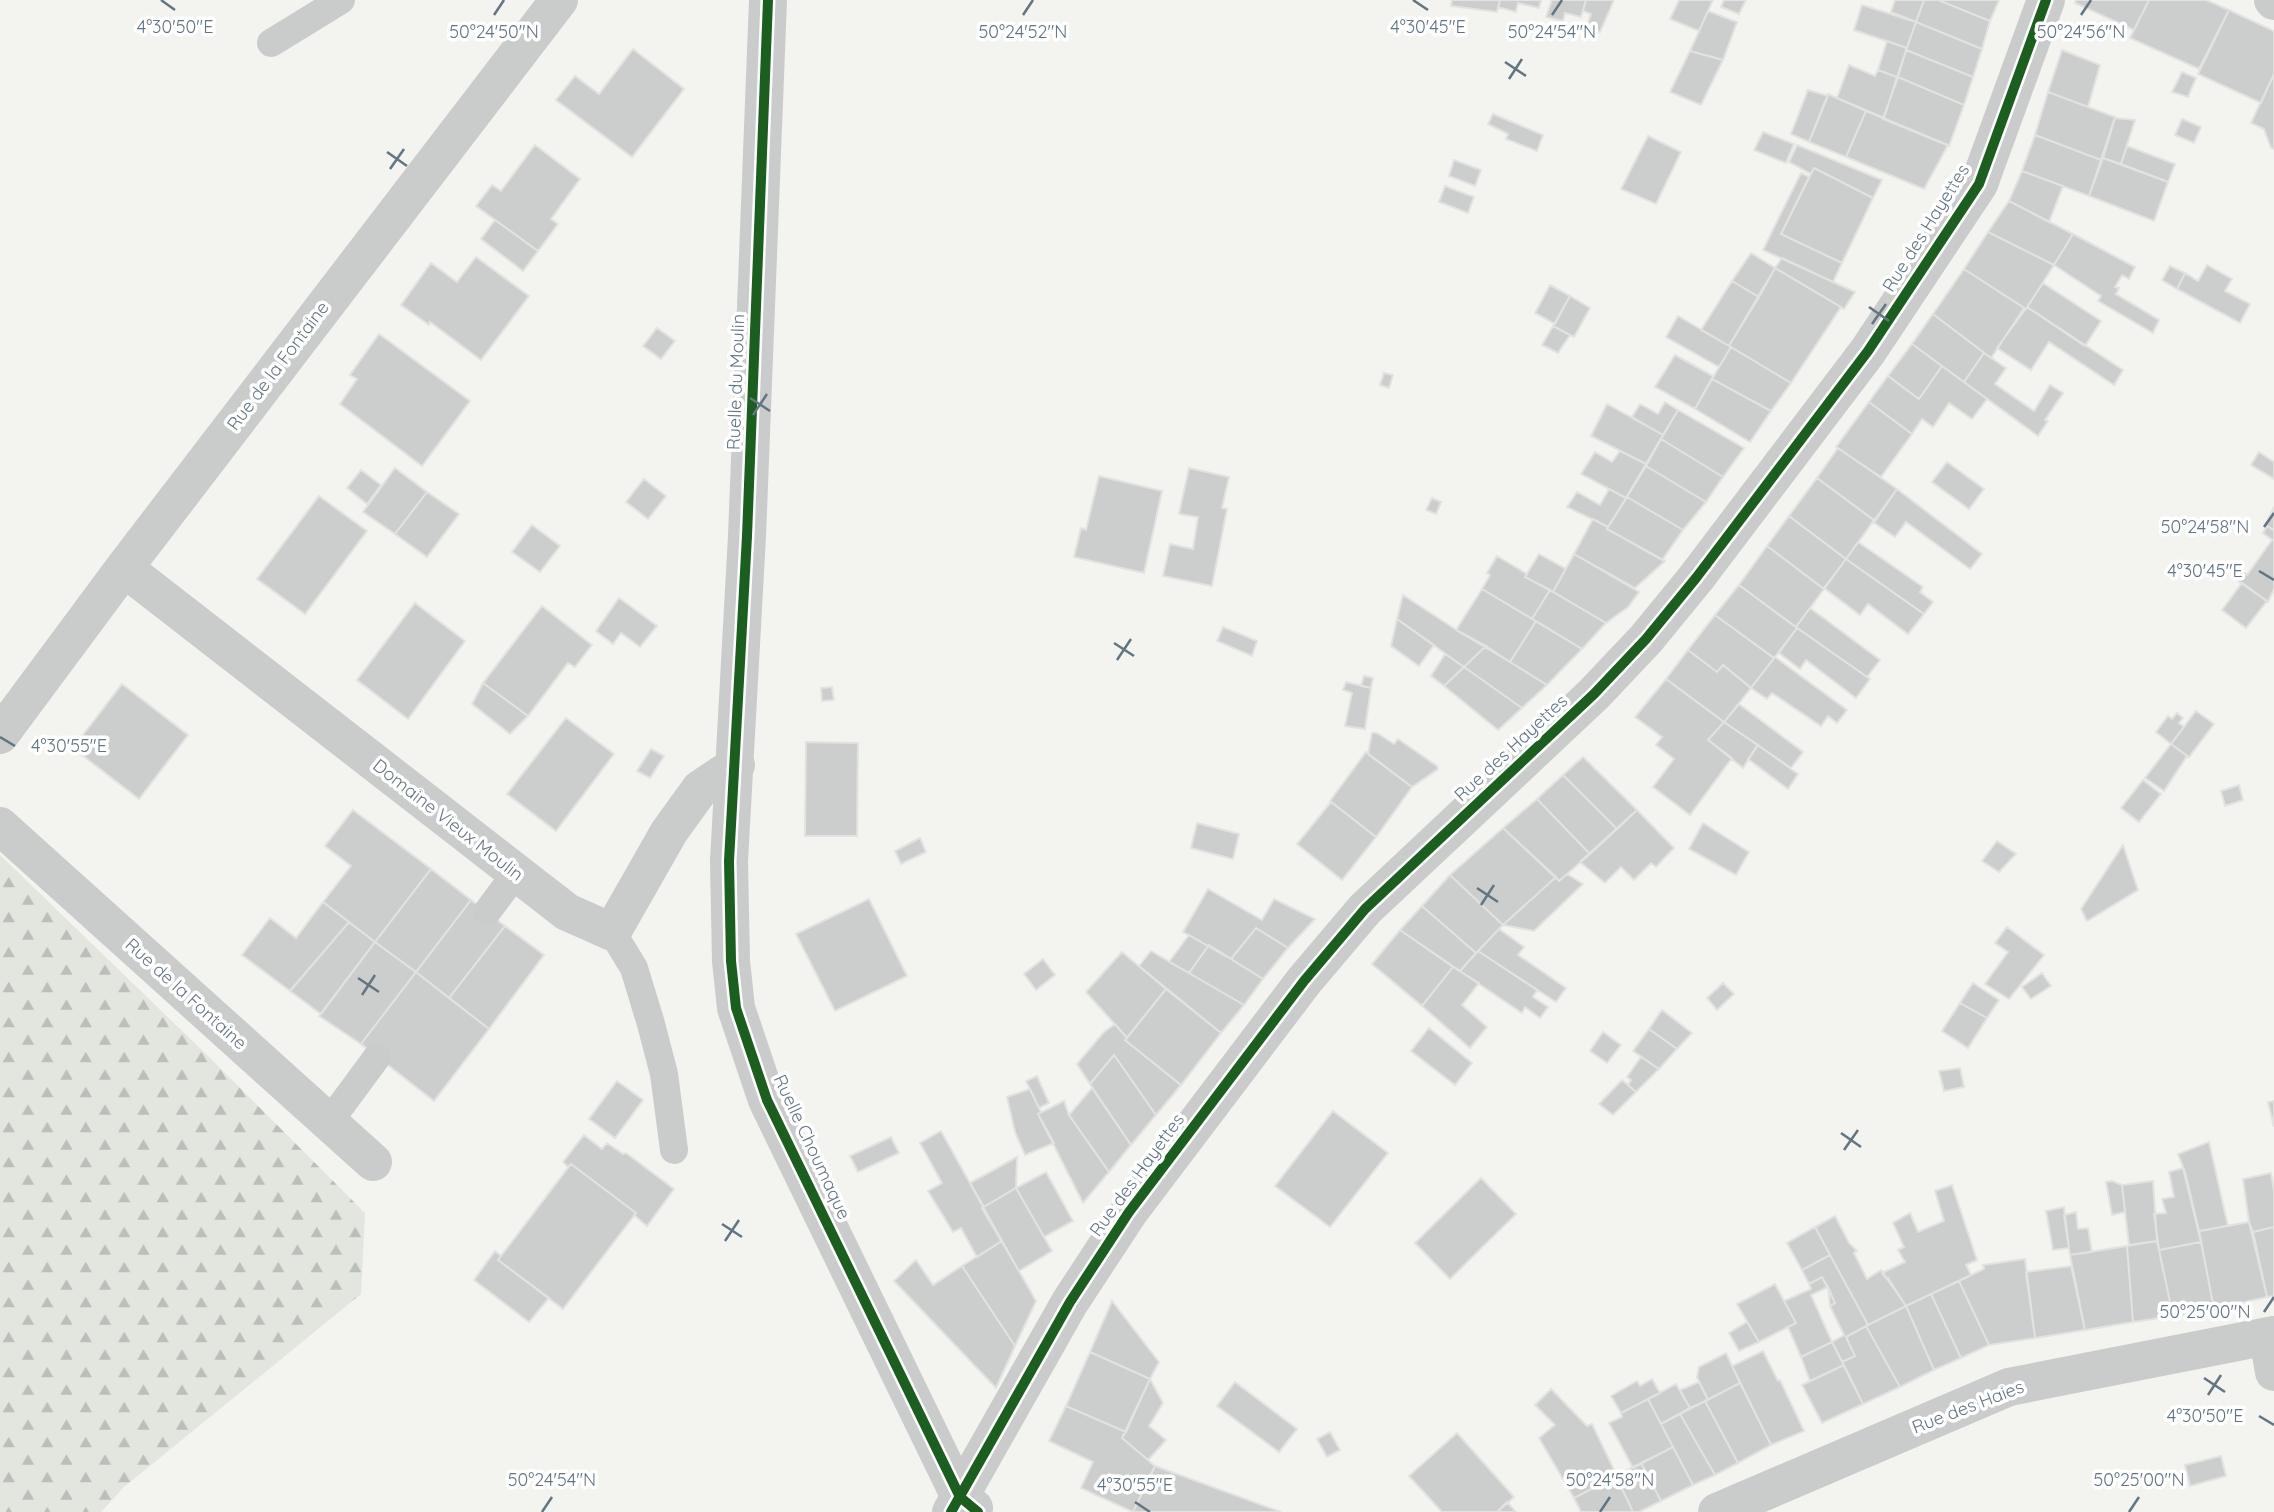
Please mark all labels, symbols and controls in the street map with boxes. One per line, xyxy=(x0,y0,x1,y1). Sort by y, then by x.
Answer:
text: 4°30'50"E xyxy=(137,15,213,38)
text: 4°30'45"E xyxy=(1390,15,1466,38)
text: 50°24'50"N xyxy=(449,20,539,43)
text: 50°24'52"N xyxy=(979,20,1067,43)
text: 50°24'54"N xyxy=(1508,20,1596,43)
text: 50°24'56"N xyxy=(2037,20,2125,43)
street label: Rue des Hayettes xyxy=(1877,160,1974,296)
street label: Rue de la Fontaine xyxy=(222,297,334,435)
street label: Ruelle du Moulin xyxy=(722,314,749,450)
text: 50°24'58"N xyxy=(2161,515,2249,538)
text: 4°30'45"E xyxy=(2167,559,2243,582)
street label: Rue des Hayettes xyxy=(1449,689,1572,806)
text: 4°30'55"E xyxy=(31,734,107,757)
street label: Domaine Vieux Moulin xyxy=(368,754,528,886)
street label: Rue de la Fontaine xyxy=(121,933,252,1054)
street label: Ruelle Choumaque xyxy=(769,1071,856,1223)
street label: Rue des Hayettes xyxy=(1084,1109,1189,1241)
text: 50°25'00"N xyxy=(2159,1300,2251,1323)
street label: Rue des Haies xyxy=(1909,1375,2027,1438)
text: 4°30'50"E xyxy=(2167,1404,2243,1427)
text: 50°24'54"N xyxy=(508,1468,596,1491)
text: 50°24'58"N xyxy=(1566,1468,1654,1491)
text: 50°25'00"N xyxy=(2093,1468,2185,1491)
text: 4°30'55"E xyxy=(1097,1473,1173,1496)

